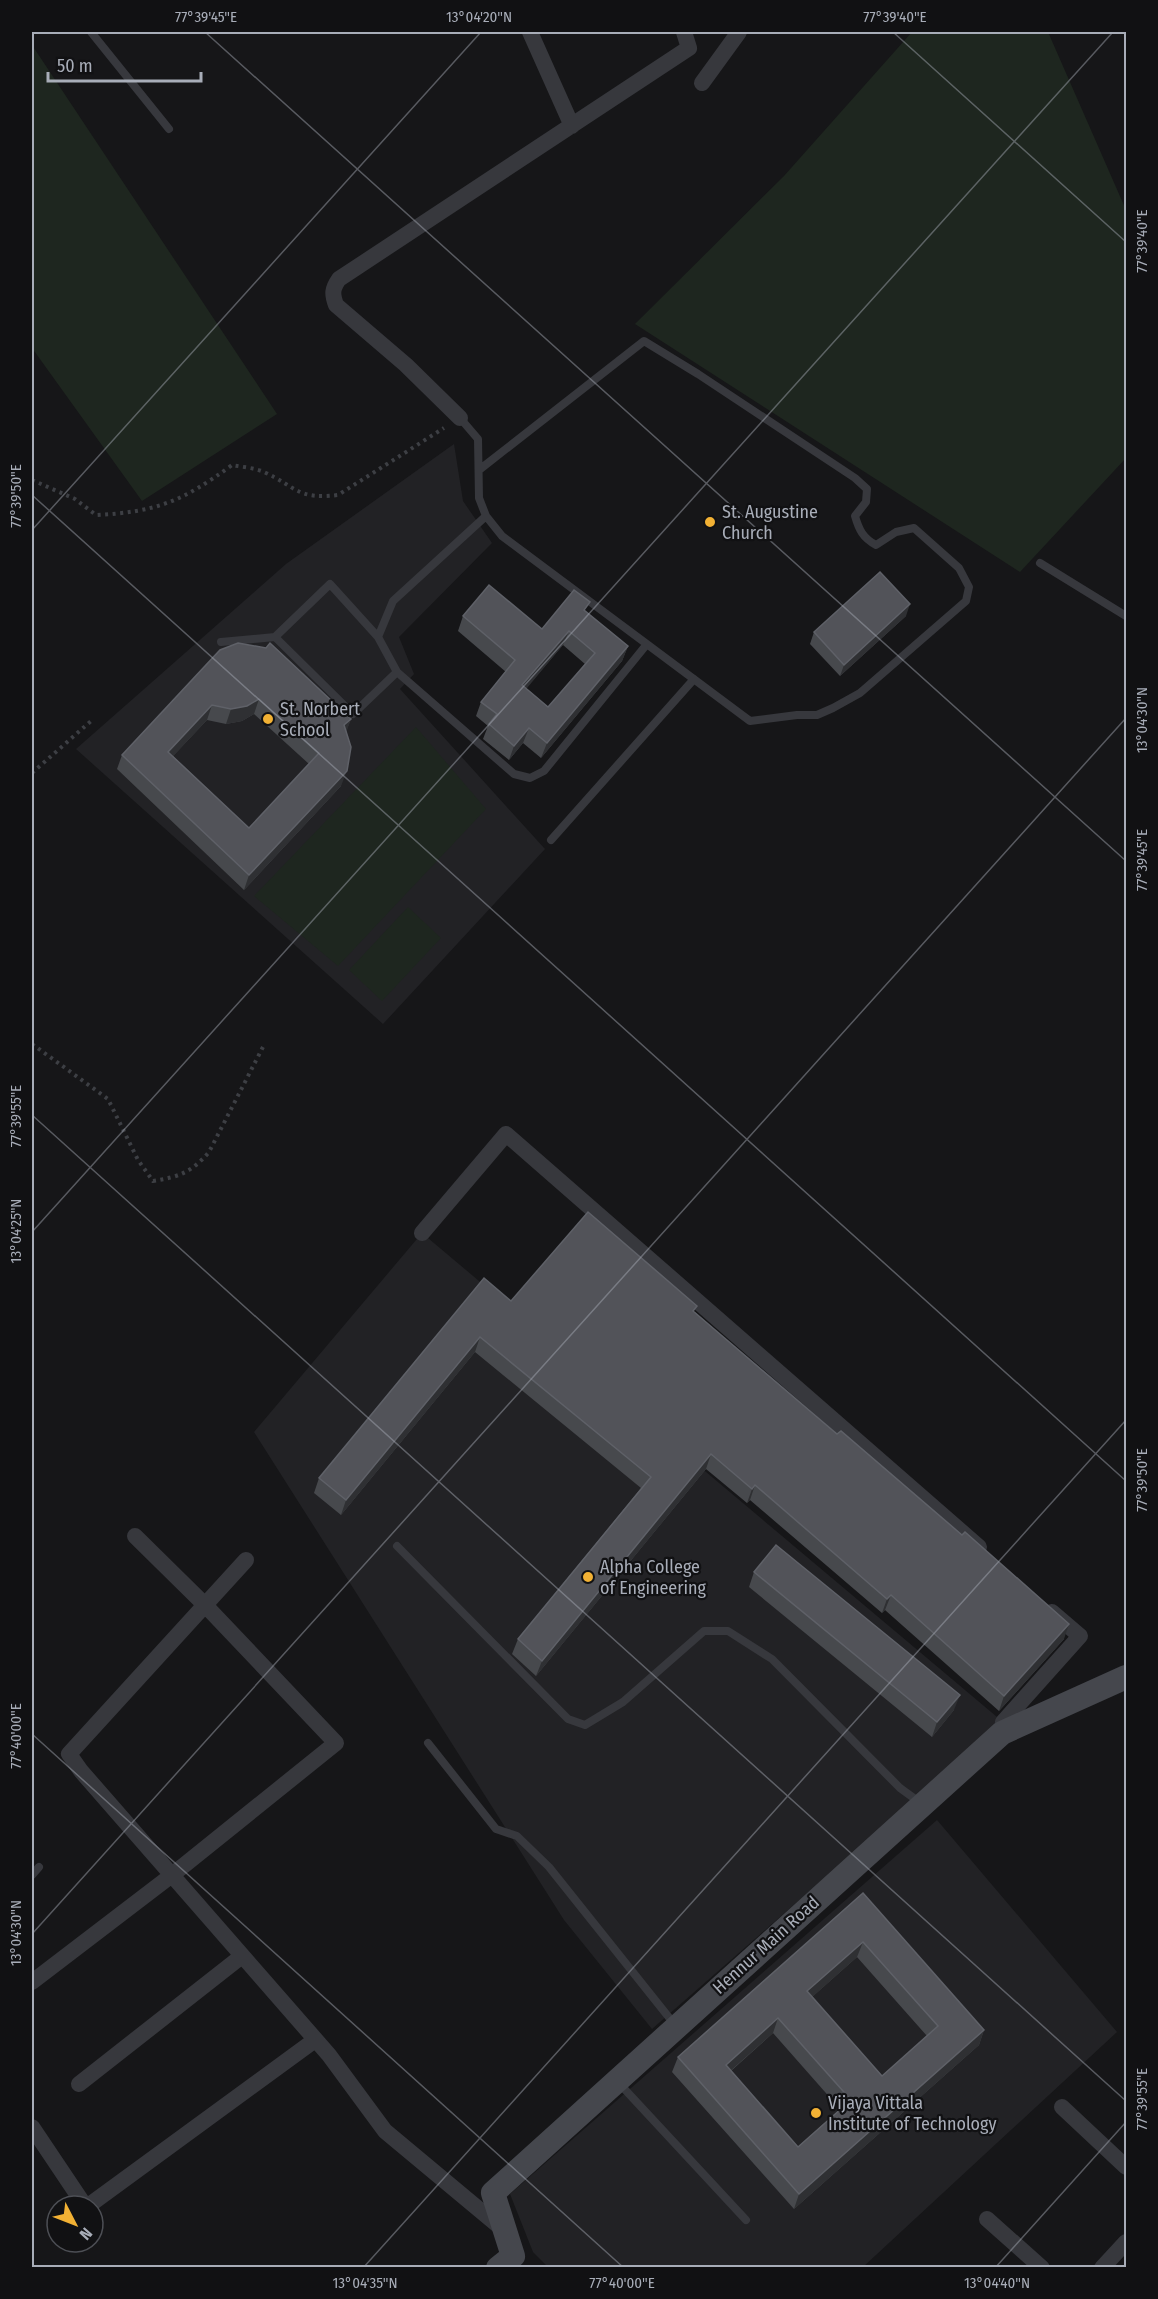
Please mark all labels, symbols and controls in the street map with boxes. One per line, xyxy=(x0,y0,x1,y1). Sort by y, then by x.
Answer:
text: 77°39'45"E xyxy=(175,8,237,26)
text: 13°04'20"N xyxy=(446,8,512,26)
text: 77°39'40"E xyxy=(863,8,927,26)
scale bar xyxy=(48,45,201,83)
text: 50 m xyxy=(57,55,93,77)
text: 77°39'40"E xyxy=(1133,209,1151,273)
text: 77°39'50"E xyxy=(7,464,25,528)
place label: St. Augustine Church xyxy=(722,501,818,544)
marker: St. Augustine Church xyxy=(703,515,717,529)
text: 13°04'30"N xyxy=(1133,687,1151,753)
place label: St. Norbert School xyxy=(280,698,360,741)
marker: St. Norbert School xyxy=(261,712,275,726)
text: 77°39'45"E xyxy=(1133,829,1151,891)
text: 77°39'55"E xyxy=(7,1085,25,1147)
text: 13°04'25"N xyxy=(7,1199,25,1263)
text: 77°39'50"E xyxy=(1133,1448,1151,1512)
place label: Alpha College of Engineering xyxy=(600,1556,707,1599)
marker: Alpha College of Engineering xyxy=(581,1570,595,1584)
text: 77°40'00"E xyxy=(7,1703,25,1769)
street label: Hennur Main Road xyxy=(708,1891,824,1999)
text: 13°04'30"N xyxy=(7,1900,25,1966)
text: 77°39'55"E xyxy=(1133,2068,1151,2130)
place label: Vijaya Vittala Institute of Technology xyxy=(828,2092,997,2135)
marker: Vijaya Vittala Institute of Technology xyxy=(809,2106,823,2120)
north arrow xyxy=(45,2194,105,2254)
text: N xyxy=(76,2224,96,2244)
text: 13°04'35"N xyxy=(333,2274,397,2292)
text: 77°40'00"E xyxy=(589,2274,655,2292)
text: 13°04'40"N xyxy=(964,2274,1030,2292)

